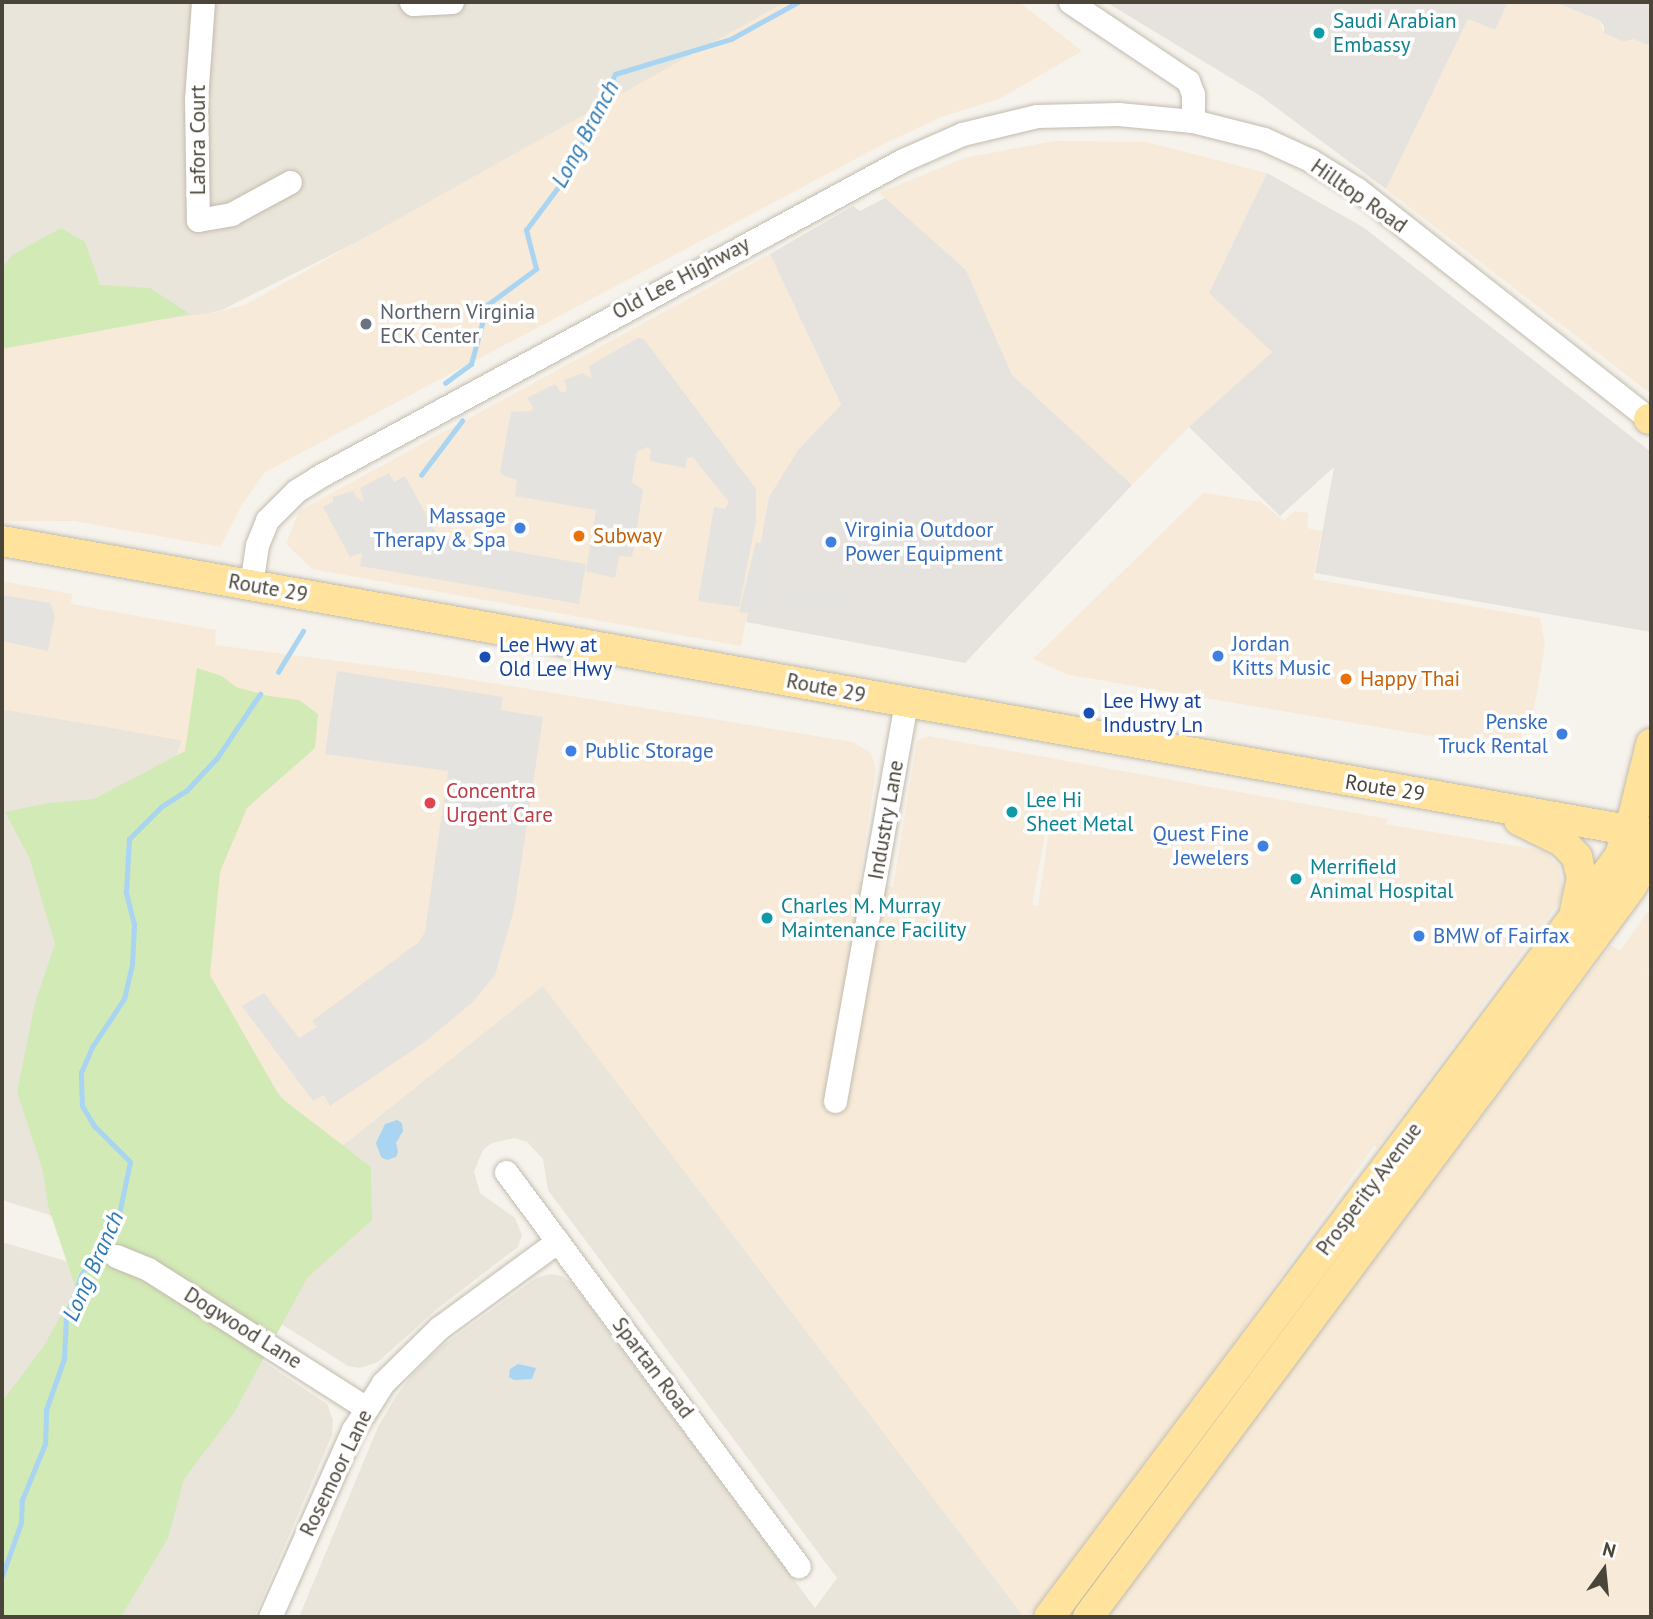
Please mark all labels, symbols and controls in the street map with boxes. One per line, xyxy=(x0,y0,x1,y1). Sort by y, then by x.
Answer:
place label: Saudi Arabian Embassy xyxy=(1333,8,1457,58)
marker: Saudi Arabian Embassy xyxy=(1311,25,1327,41)
water label: Long Branch xyxy=(545,76,625,192)
street label: Lafora Court xyxy=(185,85,211,195)
street label: Hilltop Road xyxy=(1306,154,1412,238)
street label: Old Lee Highway xyxy=(608,231,754,325)
place label: Northern Virginia ECK Center xyxy=(380,299,536,349)
marker: Northern Virginia ECK Center xyxy=(358,316,374,332)
place label: Massage Therapy & Spa xyxy=(373,503,506,553)
place label: Virginia Outdoor Power Equipment xyxy=(845,517,1003,567)
marker: Massage Therapy & Spa xyxy=(512,520,528,536)
place label: Subway xyxy=(593,523,662,549)
marker: Subway xyxy=(571,528,587,544)
marker: Virginia Outdoor Power Equipment xyxy=(823,534,839,550)
street label: Route 29 xyxy=(226,569,310,607)
place label: Jordan Kitts Music xyxy=(1232,631,1331,681)
place label: Lee Hwy at Old Lee Hwy xyxy=(499,632,612,682)
marker: Jordan Kitts Music xyxy=(1210,648,1226,664)
marker: Lee Hwy at Old Lee Hwy xyxy=(477,649,493,665)
place label: Happy Thai xyxy=(1360,666,1462,692)
street label: Route 29 xyxy=(784,668,868,708)
marker: Happy Thai xyxy=(1338,671,1354,687)
place label: Lee Hwy at Industry Ln xyxy=(1103,688,1204,738)
marker: Lee Hwy at Industry Ln xyxy=(1081,705,1097,721)
place label: Penske Truck Rental xyxy=(1438,709,1548,759)
marker: Penske Truck Rental xyxy=(1554,726,1570,742)
place label: Public Storage xyxy=(585,738,714,764)
marker: Public Storage xyxy=(563,743,579,759)
street label: Industry Lane xyxy=(863,758,909,882)
street label: Route 29 xyxy=(1343,769,1427,807)
place label: Concentra Urgent Care xyxy=(446,778,553,828)
place label: Lee Hi Sheet Metal xyxy=(1026,787,1133,837)
marker: Concentra Urgent Care xyxy=(420,793,440,813)
marker: Lee Hi Sheet Metal xyxy=(1004,804,1020,820)
place label: Quest Fine Jewelers xyxy=(1152,821,1249,871)
marker: Quest Fine Jewelers xyxy=(1255,838,1271,854)
place label: Merrifield Animal Hospital xyxy=(1310,854,1453,904)
marker: Merrifield Animal Hospital xyxy=(1288,871,1304,887)
place label: Charles M. Murray Maintenance Facility xyxy=(781,893,966,943)
marker: Charles M. Murray Maintenance Facility xyxy=(759,910,775,926)
place label: BMW of Fairfax xyxy=(1433,923,1570,949)
marker: BMW of Fairfax xyxy=(1411,928,1427,944)
street label: Prosperity Avenue xyxy=(1310,1117,1428,1261)
water label: Long Branch xyxy=(57,1207,129,1325)
street label: Dogwood Lane xyxy=(180,1282,306,1374)
street label: Spartan Road xyxy=(607,1313,699,1423)
street label: Rosemoor Lane xyxy=(295,1406,377,1540)
north arrow xyxy=(1569,1535,1639,1605)
text: N xyxy=(1600,1537,1619,1563)

